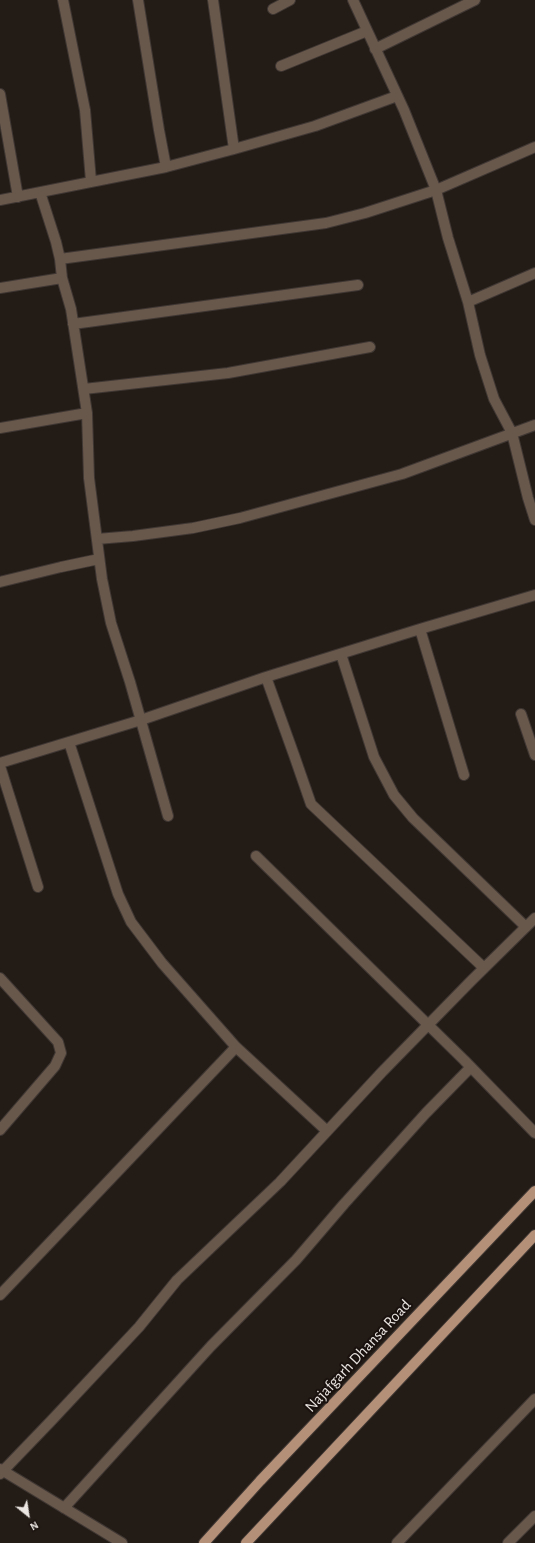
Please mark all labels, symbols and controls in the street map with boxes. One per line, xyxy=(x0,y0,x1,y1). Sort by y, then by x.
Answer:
street label: Najafgarh Dhansa Road xyxy=(301,1296,415,1416)
north arrow xyxy=(8,1495,48,1535)
text: N xyxy=(28,1519,40,1533)

